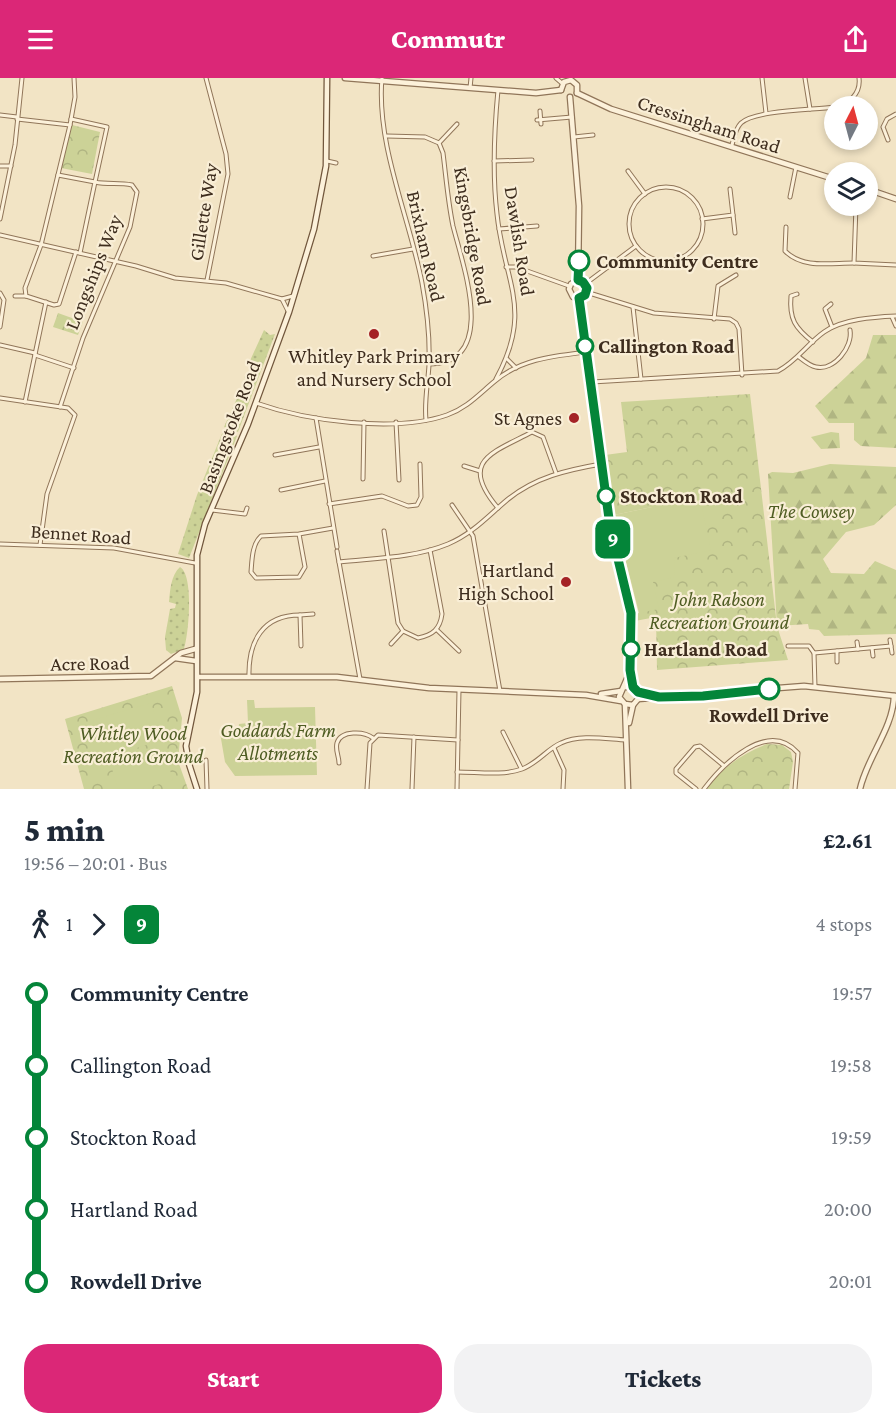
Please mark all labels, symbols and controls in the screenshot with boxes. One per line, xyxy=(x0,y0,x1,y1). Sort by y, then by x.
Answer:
icon: menu xyxy=(24,23,57,56)
icon: share xyxy=(839,23,872,56)
text: Commutr xyxy=(391,24,505,54)
street label: Cressingham Road xyxy=(634,91,784,159)
north arrow xyxy=(824,96,878,150)
map controls xyxy=(824,96,878,216)
street label: Gillette Way xyxy=(184,161,223,263)
button: layers xyxy=(824,162,878,216)
street label: Kingsbridge Road xyxy=(449,165,496,308)
street label: Dawlish Road xyxy=(500,185,540,298)
street label: Brixham Road xyxy=(403,188,450,304)
street label: Longships Way xyxy=(60,211,127,333)
marker: Community Centre xyxy=(568,250,590,272)
place label: Community Centre xyxy=(596,250,758,272)
marker: Whitley Park Primary and Nursery School xyxy=(367,327,381,341)
place label: Callington Road xyxy=(598,335,735,357)
marker: Callington Road xyxy=(576,337,594,355)
place label: Whitley Park Primary and Nursery School xyxy=(288,345,460,391)
street label: Basingstoke Road xyxy=(194,357,266,497)
place label: St Agnes xyxy=(494,407,562,430)
marker: St Agnes xyxy=(567,411,581,425)
place label: Stockton Road xyxy=(620,485,743,507)
marker: Stockton Road xyxy=(597,487,615,505)
park label: The Cowsey xyxy=(768,500,854,523)
street label: Bennet Road xyxy=(30,520,133,549)
line badge: 9 xyxy=(594,520,632,558)
text: 9 xyxy=(607,527,619,551)
place label: Hartland High School xyxy=(458,559,554,605)
marker: Hartland High School xyxy=(559,575,573,589)
park label: John Rabson Recreation Ground xyxy=(649,588,790,633)
place label: Hartland Road xyxy=(644,638,768,660)
marker: Hartland Road xyxy=(622,640,640,658)
street label: Acre Road xyxy=(50,651,130,675)
marker: Rowdell Drive xyxy=(758,678,780,700)
place label: Rowdell Drive xyxy=(709,704,829,726)
park label: Goddards Farm Allotments xyxy=(220,719,336,764)
park label: Whitley Wood Recreation Ground xyxy=(63,722,204,767)
text: 5 min xyxy=(24,811,105,848)
text: £2.61 xyxy=(823,828,872,853)
text: 19:56 – 20:01 · Bus xyxy=(24,852,167,874)
icon: walk xyxy=(24,908,57,941)
icon: forward xyxy=(82,908,115,941)
text: 9 xyxy=(136,912,147,936)
text: 1 xyxy=(66,913,73,935)
text: 4 stops xyxy=(815,913,872,935)
text: Community Centre xyxy=(70,981,249,1006)
text: 19:57 xyxy=(833,982,872,1004)
text: Callington Road xyxy=(70,1053,211,1078)
text: 19:58 xyxy=(830,1054,872,1076)
text: Stockton Road xyxy=(70,1125,196,1150)
text: 19:59 xyxy=(831,1126,872,1148)
text: Hartland Road xyxy=(70,1197,198,1222)
text: 20:00 xyxy=(824,1198,872,1220)
text: Rowdell Drive xyxy=(70,1269,202,1294)
text: 20:01 xyxy=(829,1270,872,1292)
button: Start xyxy=(24,1344,442,1413)
button: Tickets xyxy=(454,1344,872,1413)

